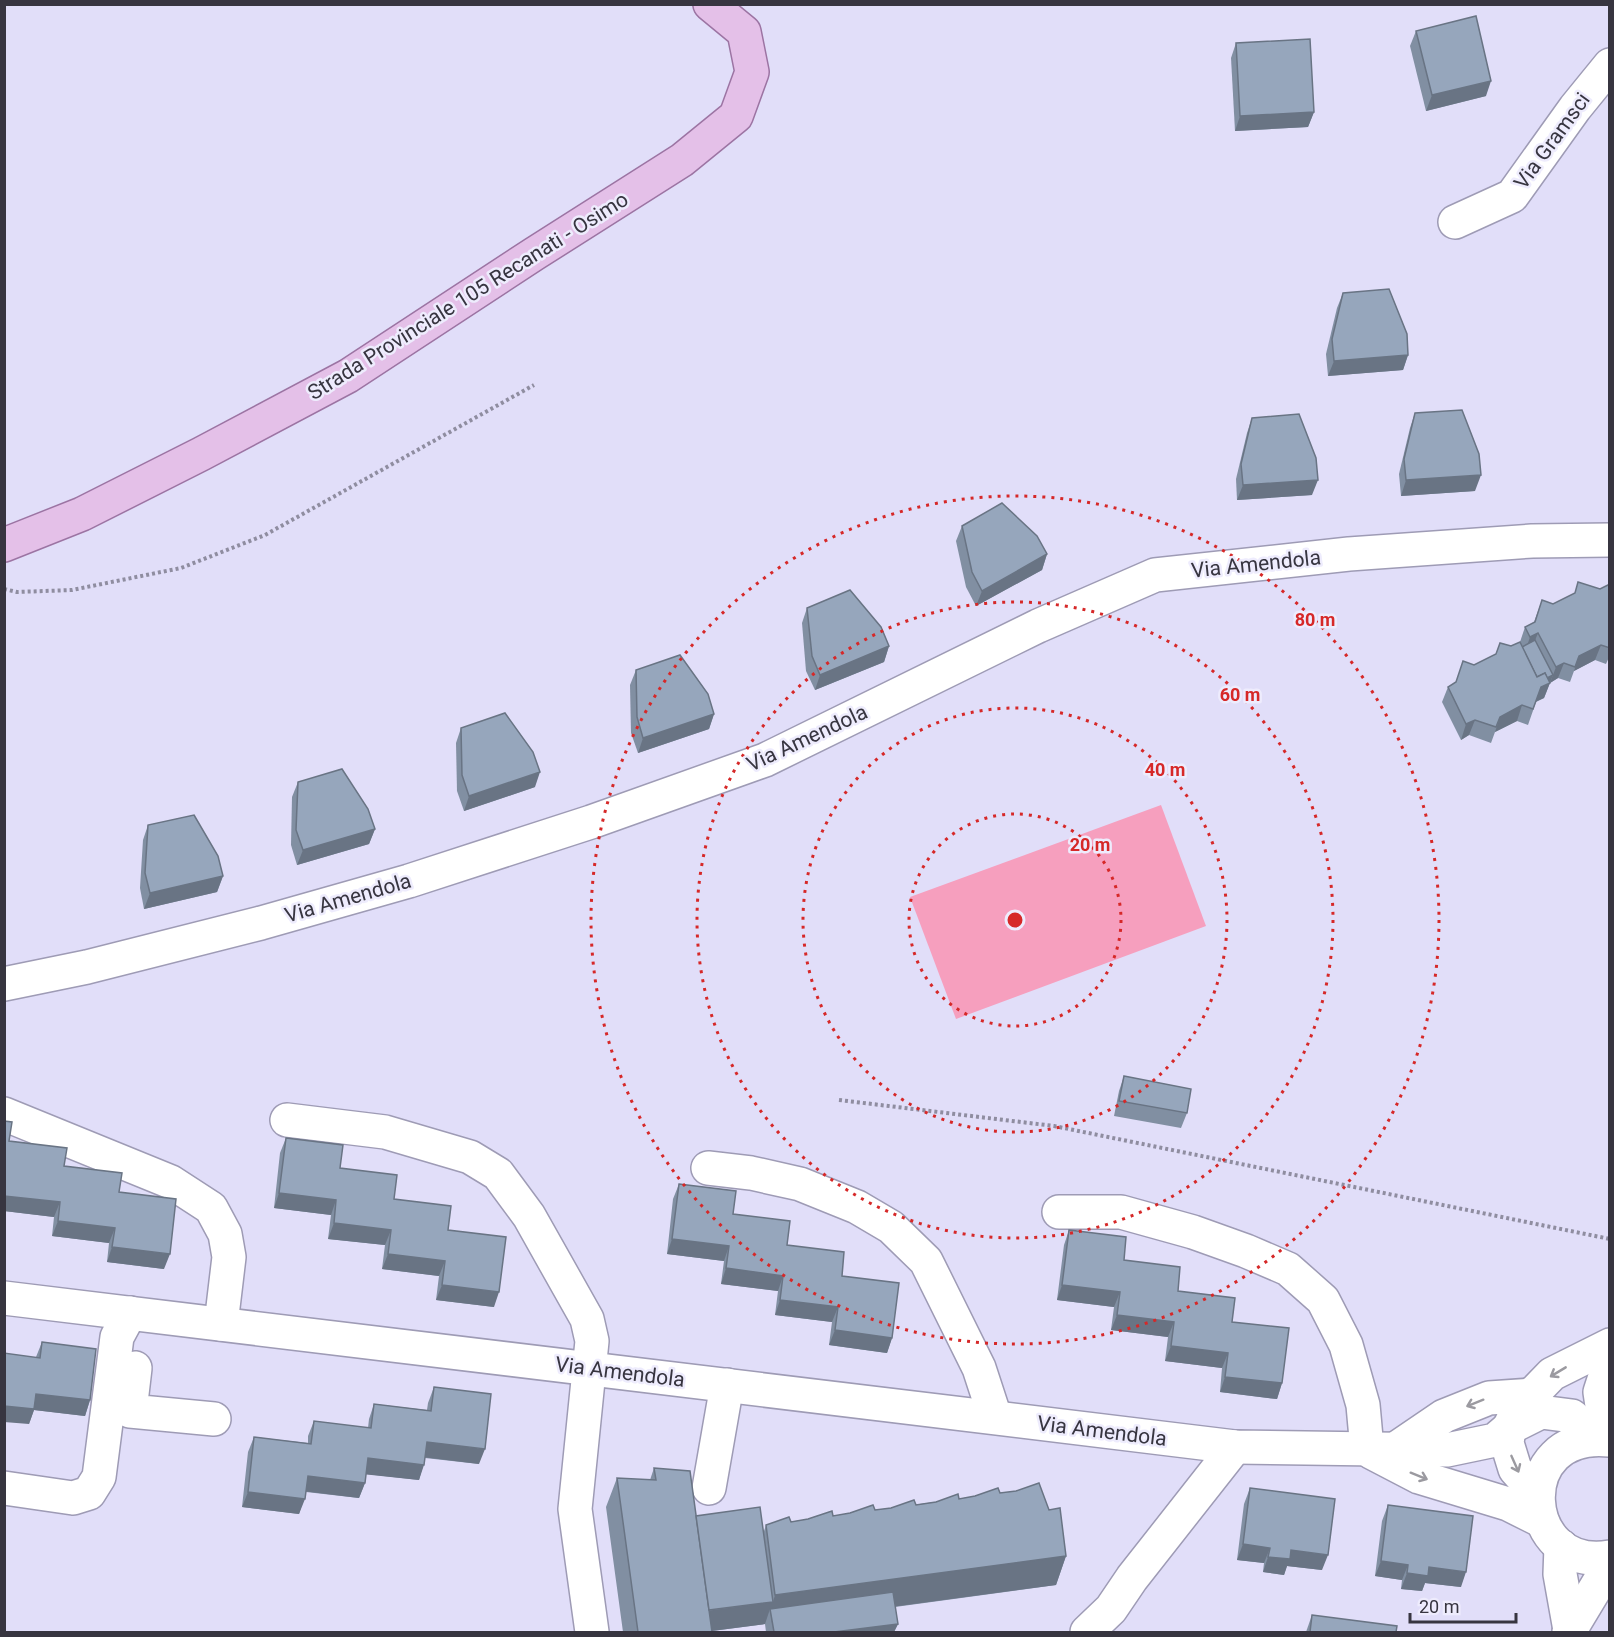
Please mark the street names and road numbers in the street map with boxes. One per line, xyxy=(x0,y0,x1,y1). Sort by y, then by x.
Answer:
street label: Via Gramsci xyxy=(1509,88,1595,194)
street label: Strada Provinciale 105 Recanati - Osimo xyxy=(304,187,632,405)
street label: Via Amendola xyxy=(1190,545,1322,583)
street label: Via Amendola xyxy=(743,700,871,776)
street label: Via Amendola xyxy=(282,869,414,927)
street label: Via Amendola xyxy=(554,1352,686,1392)
street label: Via Amendola xyxy=(1036,1411,1168,1451)

